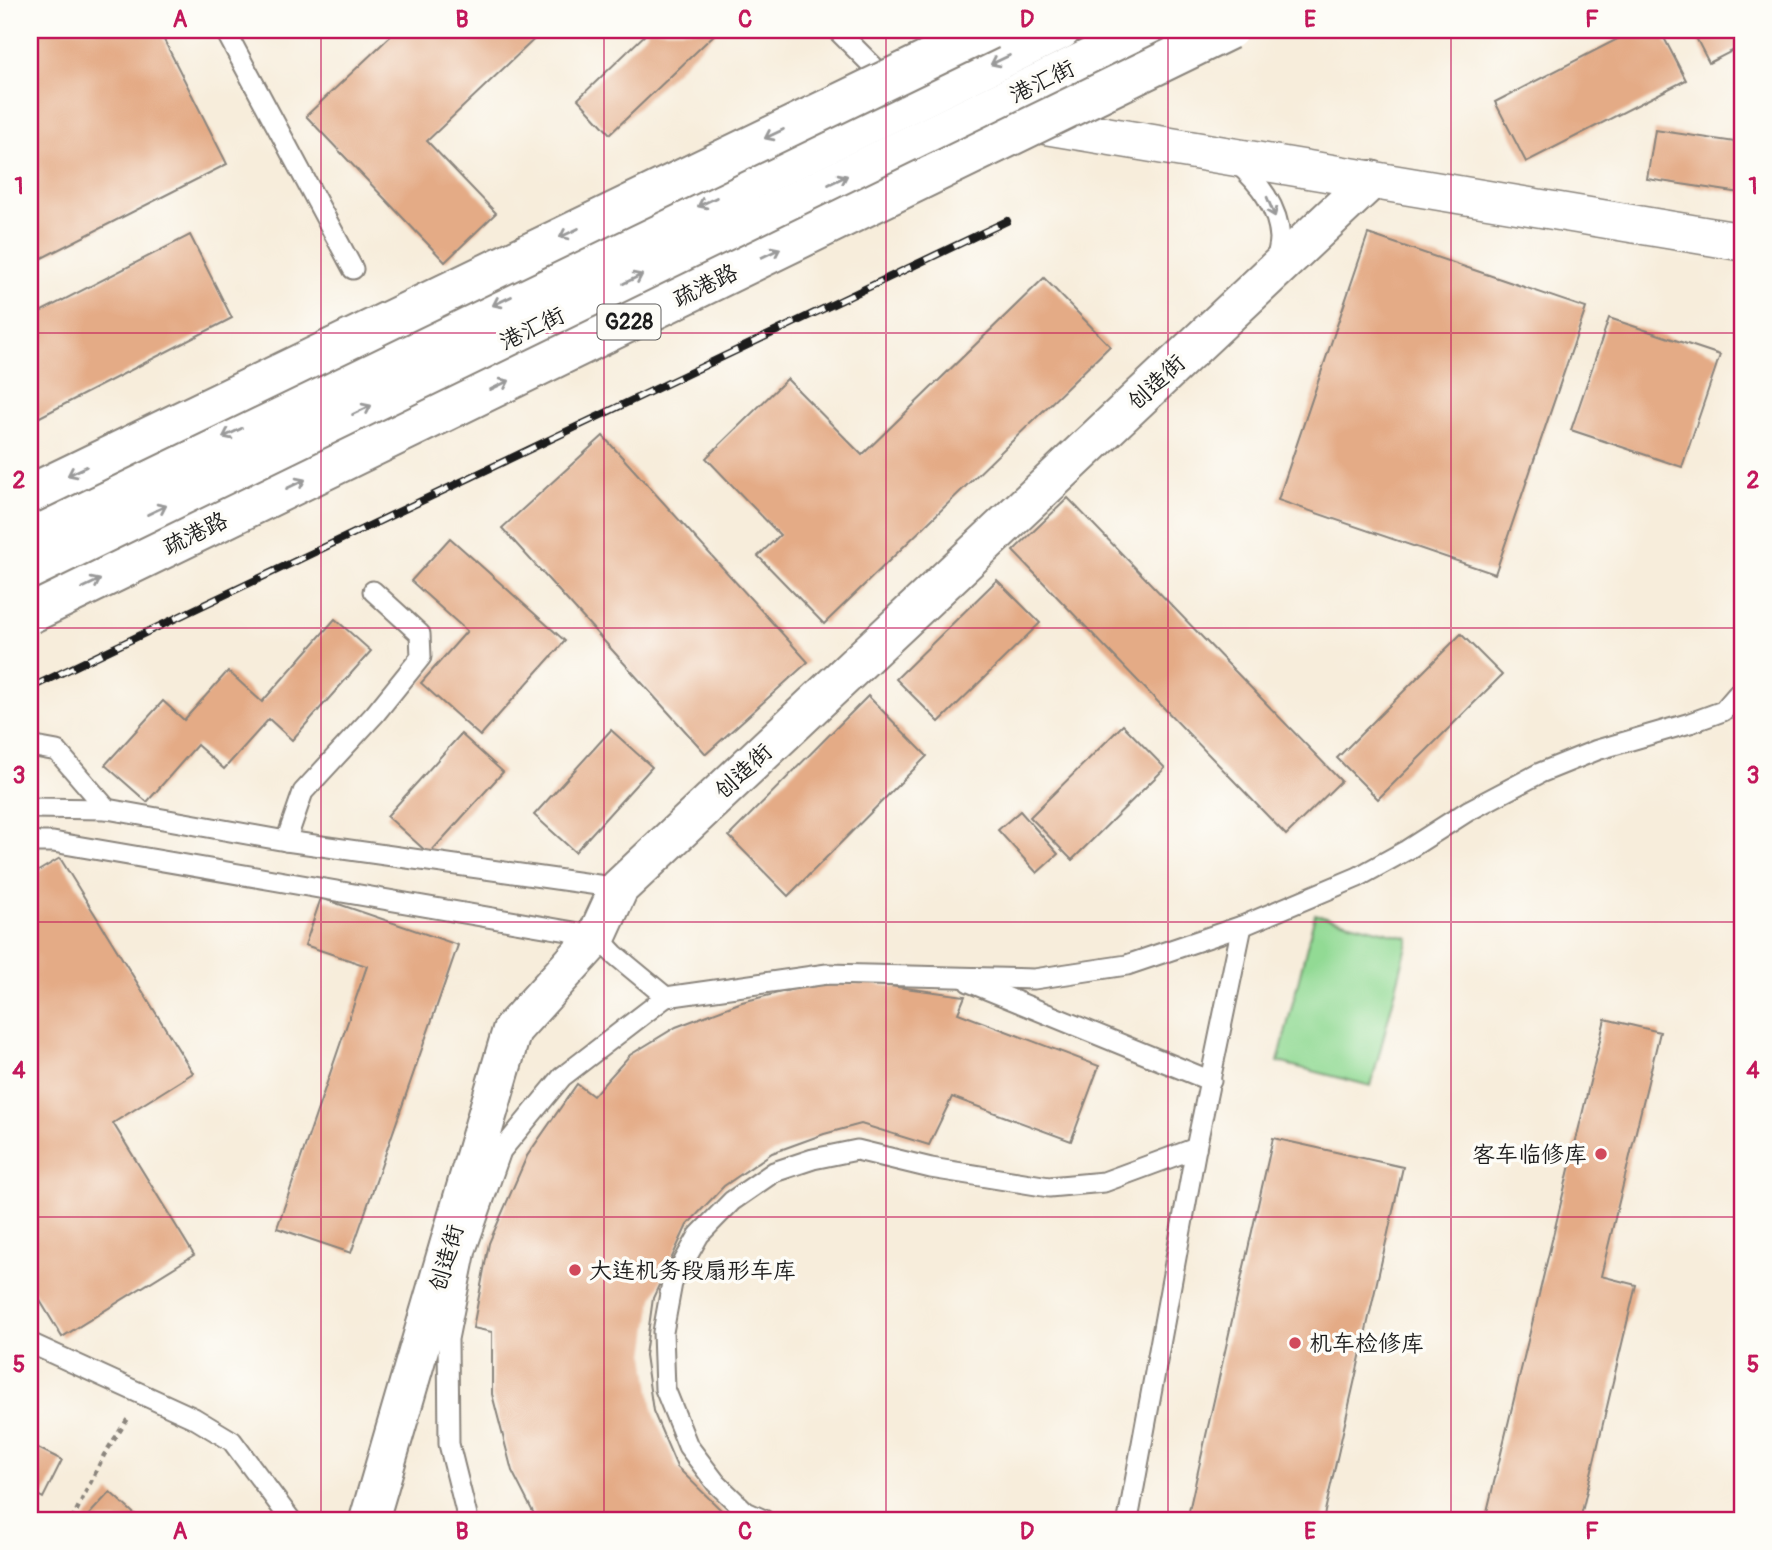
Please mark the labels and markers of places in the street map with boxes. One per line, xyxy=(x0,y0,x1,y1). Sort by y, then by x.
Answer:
place label: 客车临修库 xyxy=(1472,1140,1587,1169)
marker: 客车临修库 xyxy=(1593,1146,1609,1162)
place label: 大连机务段扇形车库 xyxy=(589,1256,796,1285)
marker: 大连机务段扇形车库 xyxy=(567,1262,583,1278)
place label: 机车检修库 xyxy=(1309,1329,1424,1358)
marker: 机车检修库 xyxy=(1287,1335,1303,1351)

